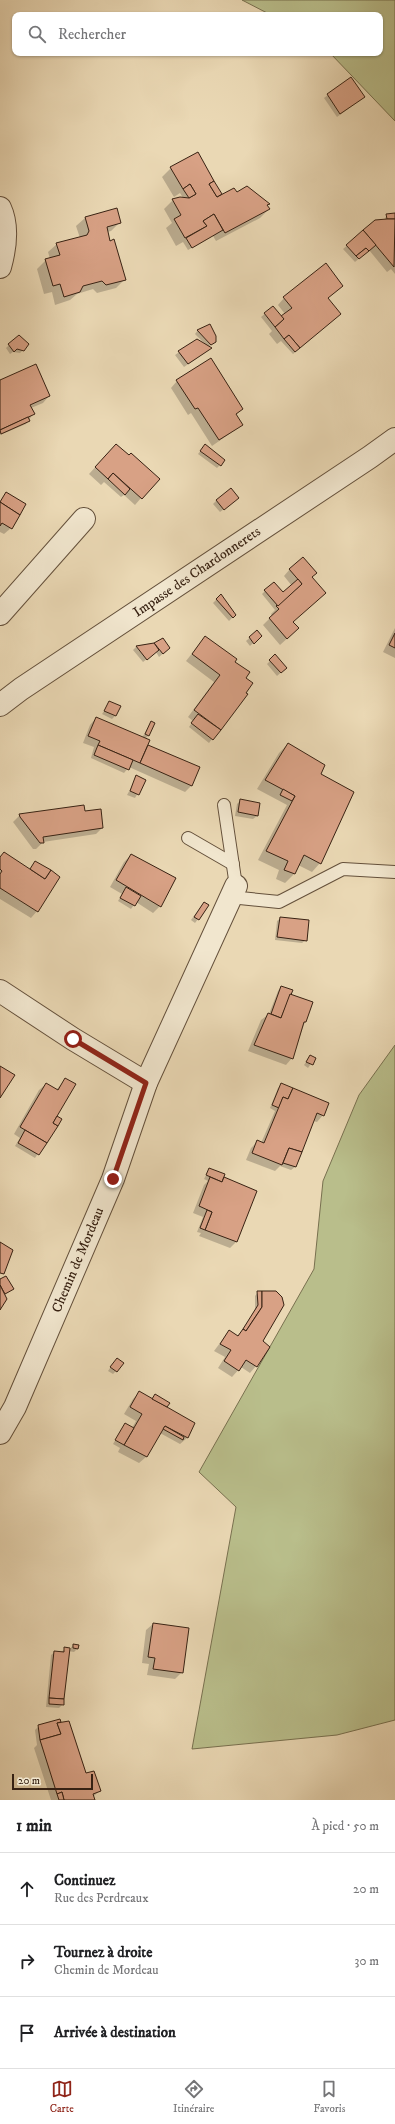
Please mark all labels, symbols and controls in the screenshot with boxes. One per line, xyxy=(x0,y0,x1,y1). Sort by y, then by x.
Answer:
search box xyxy=(12,12,383,56)
icon: search xyxy=(26,23,48,45)
text: Rechercher xyxy=(58,25,126,44)
street label: Impasse des Chardonnerets xyxy=(130,522,264,621)
route start xyxy=(64,1030,82,1048)
route end xyxy=(104,1170,122,1188)
street label: Chemin de Mordeau xyxy=(48,1204,108,1315)
scale bar xyxy=(12,1772,93,1791)
text: 20 m xyxy=(18,1774,40,1788)
text: 1 min xyxy=(16,1815,52,1837)
text: À pied · 50 m xyxy=(311,1818,379,1834)
text: Continuez xyxy=(54,1871,115,1890)
icon: ahead xyxy=(16,1878,38,1900)
text: 20 m xyxy=(353,1881,379,1897)
text: Rue des Perdreaux xyxy=(54,1890,149,1906)
text: Tournez à droite xyxy=(54,1943,152,1962)
icon: right xyxy=(16,1950,38,1972)
text: 30 m xyxy=(355,1953,379,1969)
text: Chemin de Mordeau xyxy=(54,1962,159,1978)
icon: arrive xyxy=(16,2022,38,2044)
text: Arrivée à destination xyxy=(54,2023,176,2042)
tab: Carte xyxy=(50,2078,74,2116)
tab: Itinéraire xyxy=(173,2078,214,2116)
tab: Favoris xyxy=(314,2078,345,2116)

